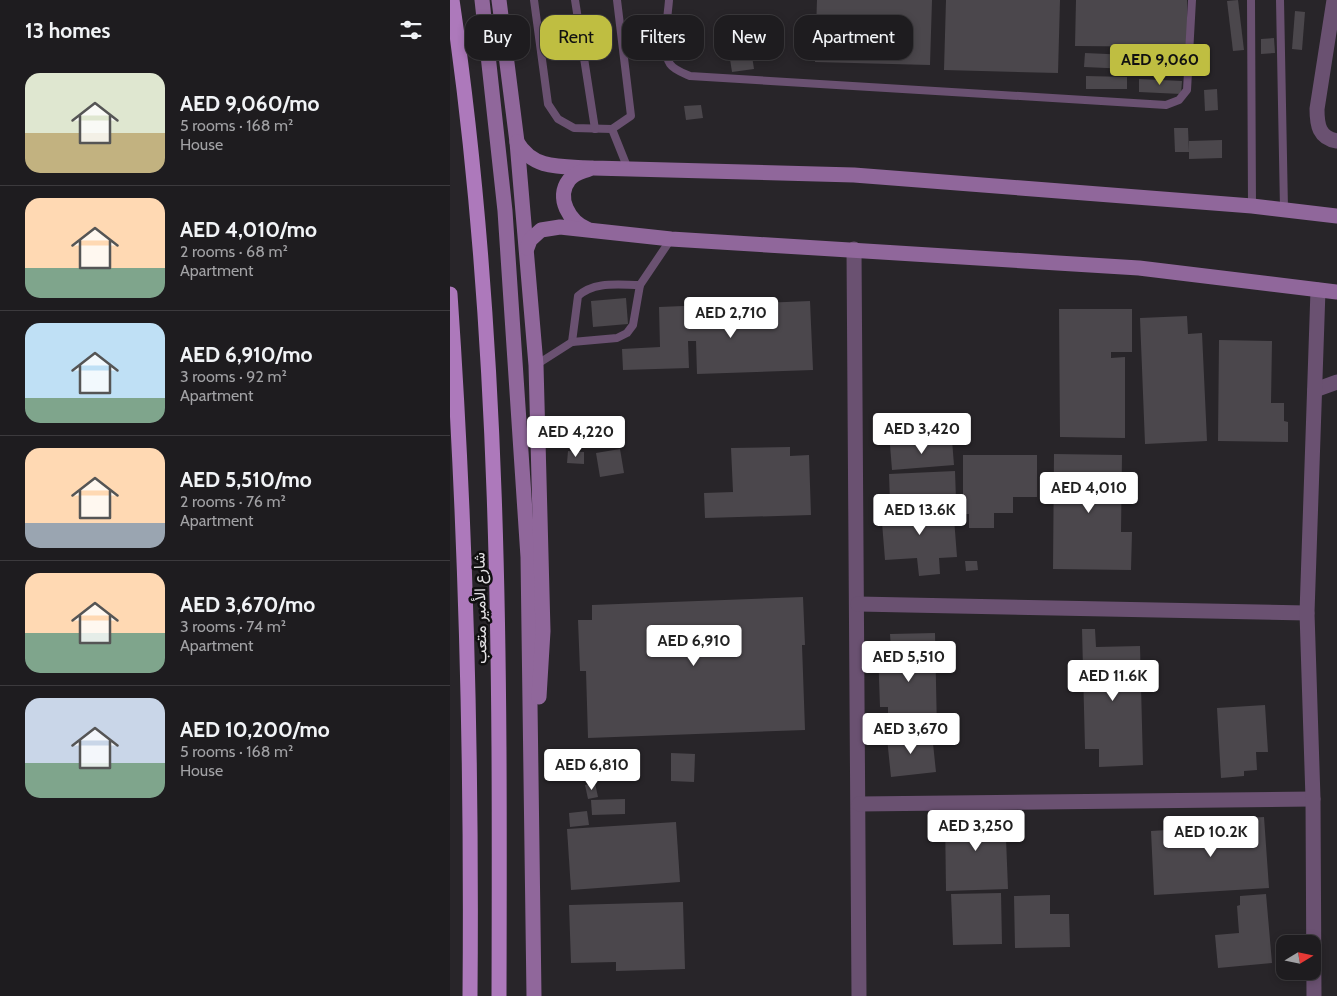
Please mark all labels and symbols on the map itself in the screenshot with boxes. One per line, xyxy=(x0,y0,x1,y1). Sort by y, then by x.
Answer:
pin: AED 9,060 xyxy=(1103,44,1217,86)
pin: AED 2,710 xyxy=(674,296,788,339)
pin: AED 3,420 xyxy=(865,412,979,455)
pin: AED 4,220 xyxy=(519,416,633,458)
pin: AED 4,010 xyxy=(1032,472,1146,514)
pin: AED 13.6K xyxy=(863,494,977,536)
street label: شارع الأمير متعب xyxy=(470,552,492,664)
pin: AED 6,910 xyxy=(637,624,751,667)
pin: AED 5,510 xyxy=(852,640,966,683)
pin: AED 11.6K xyxy=(1056,660,1170,702)
pin: AED 3,670 xyxy=(854,712,968,755)
pin: AED 6,810 xyxy=(535,748,649,791)
pin: AED 3,250 xyxy=(919,810,1033,852)
pin: AED 10.2K xyxy=(1154,816,1268,858)
north arrow xyxy=(1276,935,1321,980)

